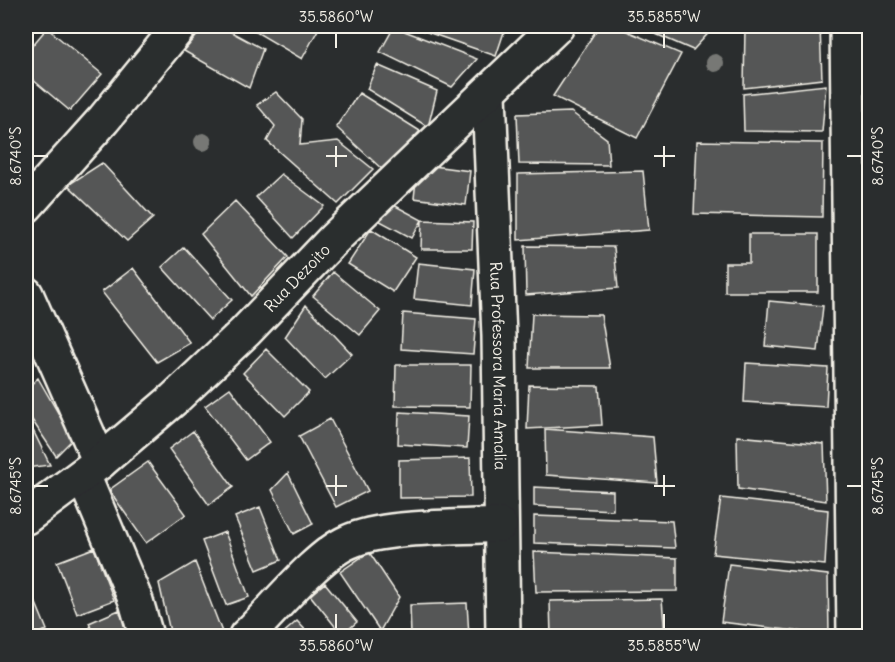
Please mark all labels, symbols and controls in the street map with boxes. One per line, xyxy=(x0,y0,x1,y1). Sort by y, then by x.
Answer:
text: 35.5860°W xyxy=(299,7,374,26)
text: 35.5855°W xyxy=(627,7,701,26)
text: 8.6740°S xyxy=(6,126,25,186)
text: 8.6740°S xyxy=(868,126,887,186)
street label: Rua Dezoito xyxy=(260,240,334,316)
street label: Rua Professora Maria Amalia xyxy=(486,261,511,470)
text: 8.6745°S xyxy=(6,457,25,515)
text: 8.6745°S xyxy=(868,457,887,515)
text: 35.5860°W xyxy=(299,636,374,655)
text: 35.5855°W xyxy=(627,636,701,655)

